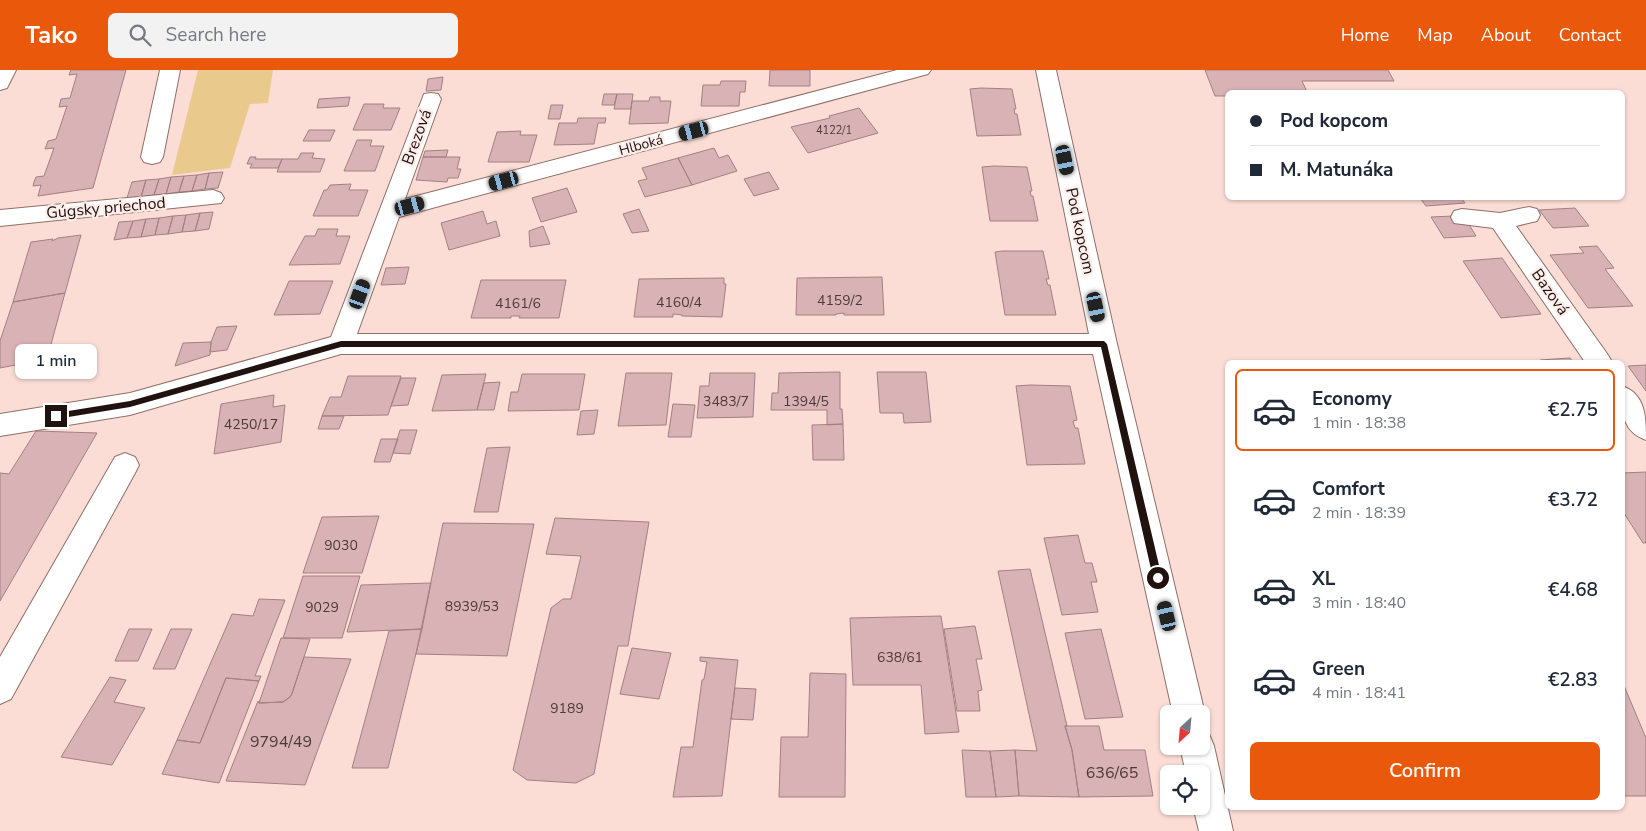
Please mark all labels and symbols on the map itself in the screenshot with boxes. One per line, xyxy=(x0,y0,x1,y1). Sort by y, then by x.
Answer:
street label: Brezová xyxy=(397,106,437,168)
car xyxy=(677,120,710,142)
house number: 4122/1 xyxy=(816,123,852,138)
street label: Hlboká xyxy=(617,130,665,160)
car xyxy=(1054,144,1075,176)
car xyxy=(487,170,520,192)
street label: Pod kopcom xyxy=(1060,186,1100,276)
street label: Gúgsky priechod xyxy=(45,192,167,224)
car xyxy=(393,195,426,217)
street label: Bazová xyxy=(1526,264,1574,320)
car xyxy=(347,277,372,311)
house number: 4159/2 xyxy=(817,291,863,310)
car xyxy=(1085,291,1106,323)
house number: 4160/4 xyxy=(656,293,702,312)
house number: 4161/6 xyxy=(495,294,541,313)
callout: 1 min xyxy=(15,344,97,378)
house number: 3483/7 xyxy=(703,392,749,411)
house number: 1394/5 xyxy=(783,392,829,411)
route end xyxy=(45,405,67,427)
house number: 4250/17 xyxy=(224,415,278,434)
house number: 9030 xyxy=(324,536,358,555)
route start xyxy=(1147,567,1169,589)
house number: 8939/53 xyxy=(445,597,499,616)
house number: 9029 xyxy=(305,598,339,617)
car xyxy=(1156,600,1177,632)
house number: 638/61 xyxy=(877,648,923,667)
house number: 9189 xyxy=(550,699,584,718)
north arrow xyxy=(1160,705,1210,755)
house number: 9794/49 xyxy=(250,731,312,753)
house number: 636/65 xyxy=(1086,762,1138,784)

